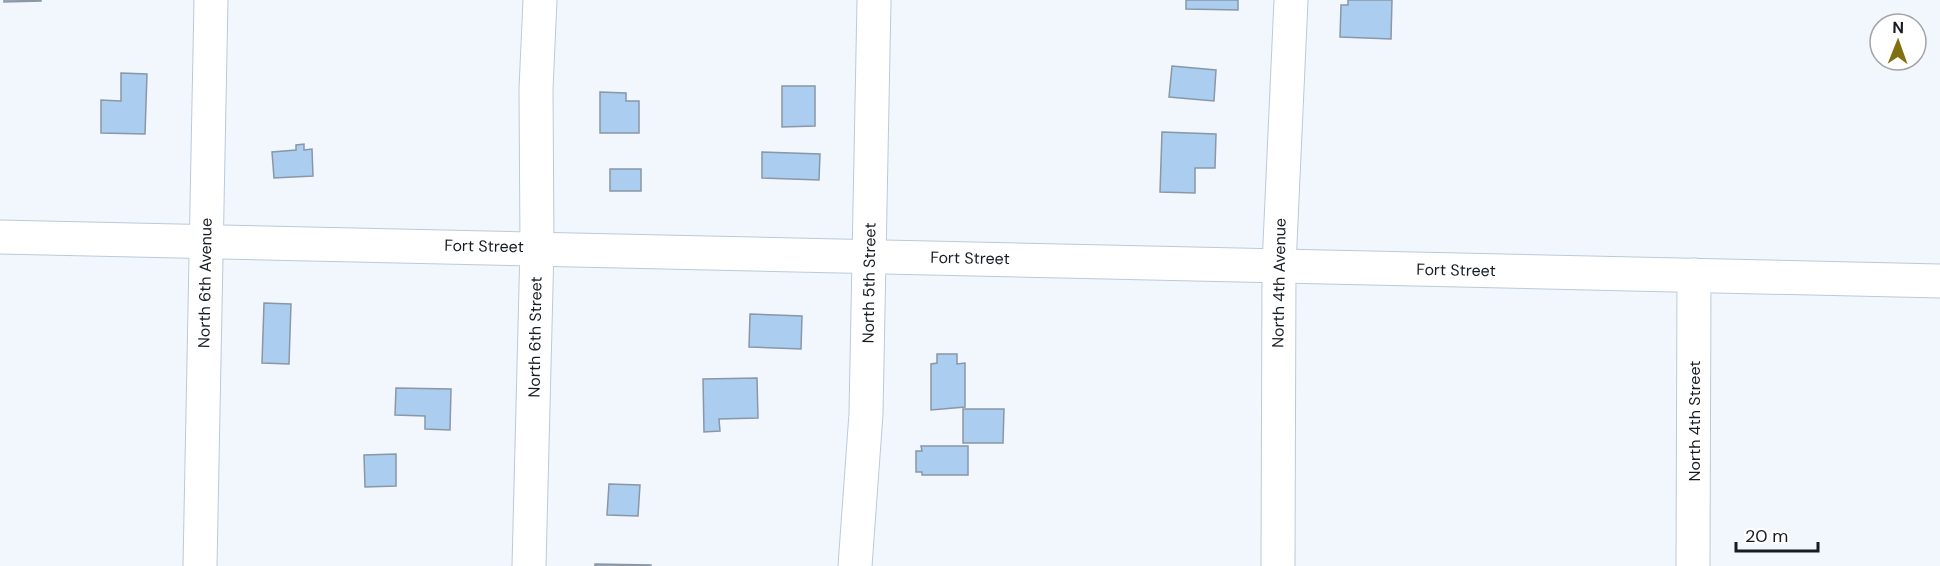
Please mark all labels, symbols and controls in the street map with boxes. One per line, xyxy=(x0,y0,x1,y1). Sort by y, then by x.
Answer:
north arrow xyxy=(1868,12,1928,72)
text: N xyxy=(1892,17,1904,38)
street label: North 6th Avenue xyxy=(193,218,217,348)
street label: North 4th Avenue xyxy=(1267,218,1291,348)
street label: North 5th Street xyxy=(857,222,881,344)
street label: Fort Street xyxy=(444,235,524,257)
street label: Fort Street xyxy=(930,247,1010,269)
street label: Fort Street xyxy=(1416,259,1496,281)
street label: North 6th Street xyxy=(523,276,547,398)
street label: North 4th Street xyxy=(1684,361,1705,481)
scale bar xyxy=(1736,515,1818,553)
text: 20 m xyxy=(1745,524,1788,548)

